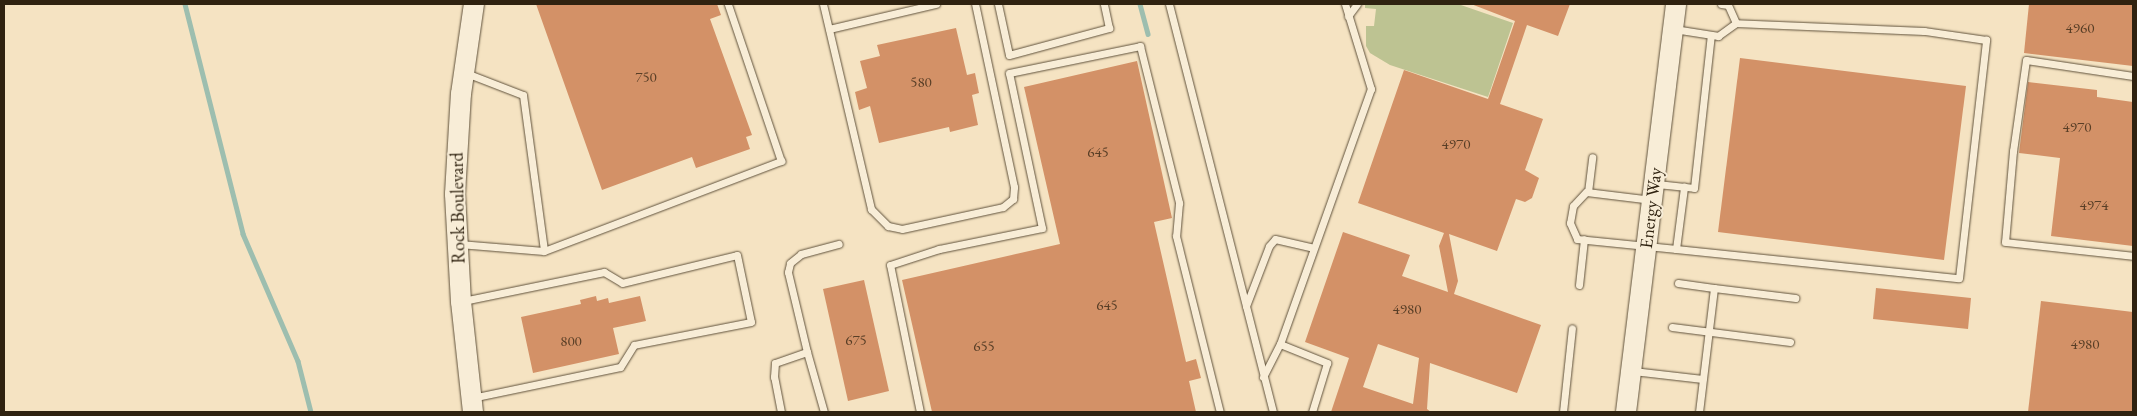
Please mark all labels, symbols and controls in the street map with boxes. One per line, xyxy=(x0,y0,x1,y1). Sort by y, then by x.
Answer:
house number: 4960 xyxy=(2066,19,2094,37)
house number: 750 xyxy=(635,68,657,86)
house number: 580 xyxy=(910,73,932,91)
house number: 4970 xyxy=(2063,118,2091,136)
house number: 4970 xyxy=(1442,135,1470,153)
house number: 645 xyxy=(1087,143,1109,161)
street label: Rock Boulevard xyxy=(446,152,470,264)
street label: Energy Way xyxy=(1635,166,1667,250)
house number: 4974 xyxy=(2080,196,2108,214)
house number: 645 xyxy=(1096,296,1118,314)
house number: 4980 xyxy=(1393,300,1421,318)
house number: 675 xyxy=(845,331,867,349)
house number: 800 xyxy=(560,332,582,350)
house number: 4980 xyxy=(2071,335,2099,353)
house number: 655 xyxy=(973,337,995,355)

